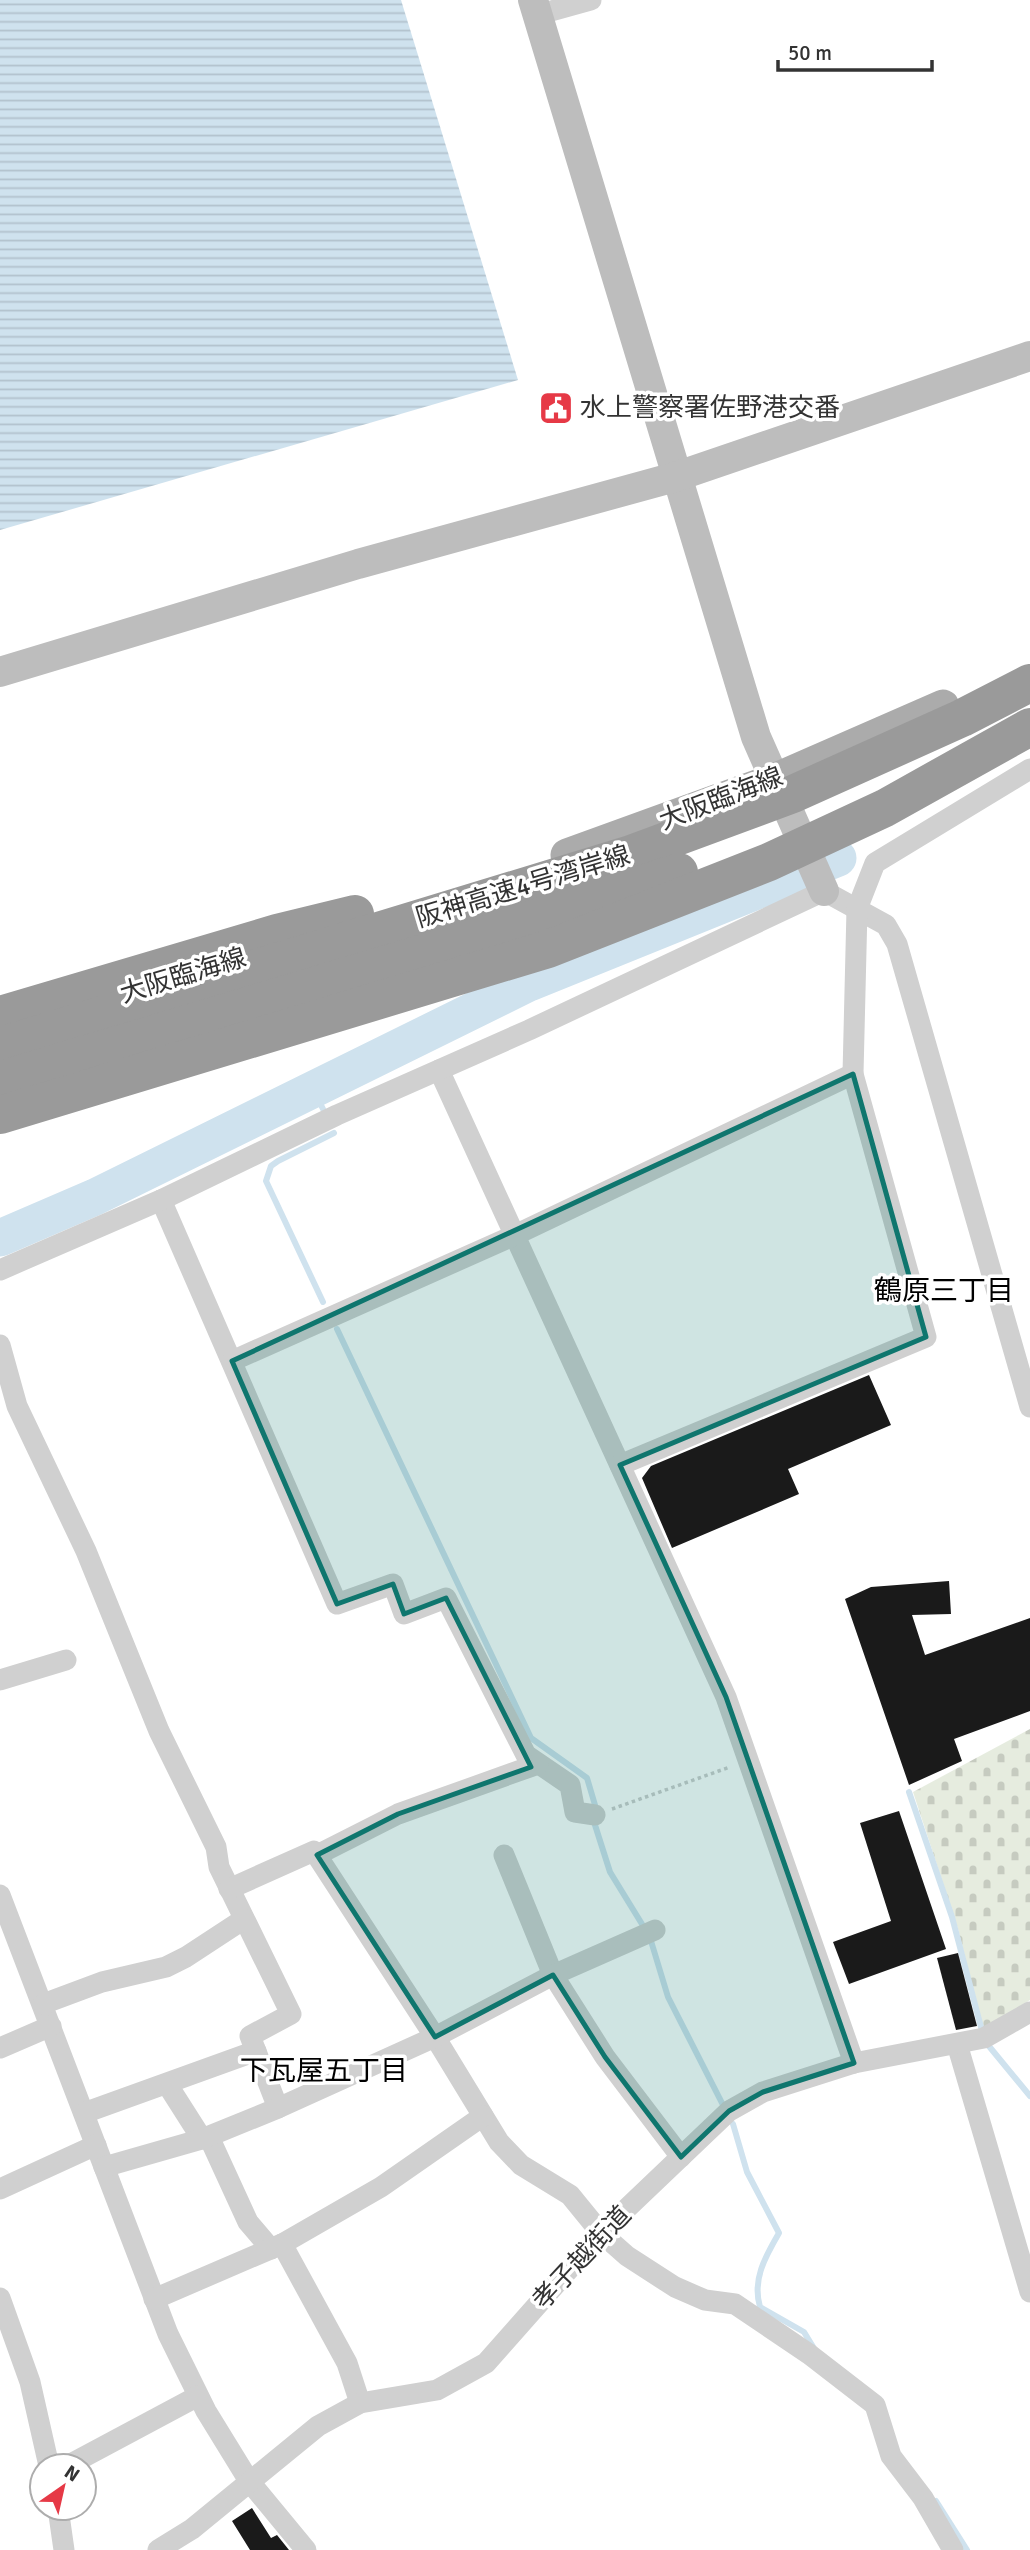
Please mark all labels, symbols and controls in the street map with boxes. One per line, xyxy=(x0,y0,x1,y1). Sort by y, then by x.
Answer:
scale bar xyxy=(778,28,932,72)
text: 50 m xyxy=(788,40,832,66)
public building icon: 水上警察署佐野港交番 xyxy=(537,389,575,427)
place label: 水上警察署佐野港交番 xyxy=(580,392,840,424)
street label: 大阪臨海線 xyxy=(655,761,787,837)
street label: 阪神高速4号湾岸線 xyxy=(412,839,634,935)
street label: 大阪臨海線 xyxy=(116,942,250,1010)
district label: 鶴原三丁目 xyxy=(874,1274,1014,1308)
district label: 下瓦屋五丁目 xyxy=(240,2054,408,2088)
street label: 孝子越街道 xyxy=(526,2200,638,2316)
north arrow xyxy=(28,2452,98,2522)
text: N xyxy=(60,2460,84,2487)

